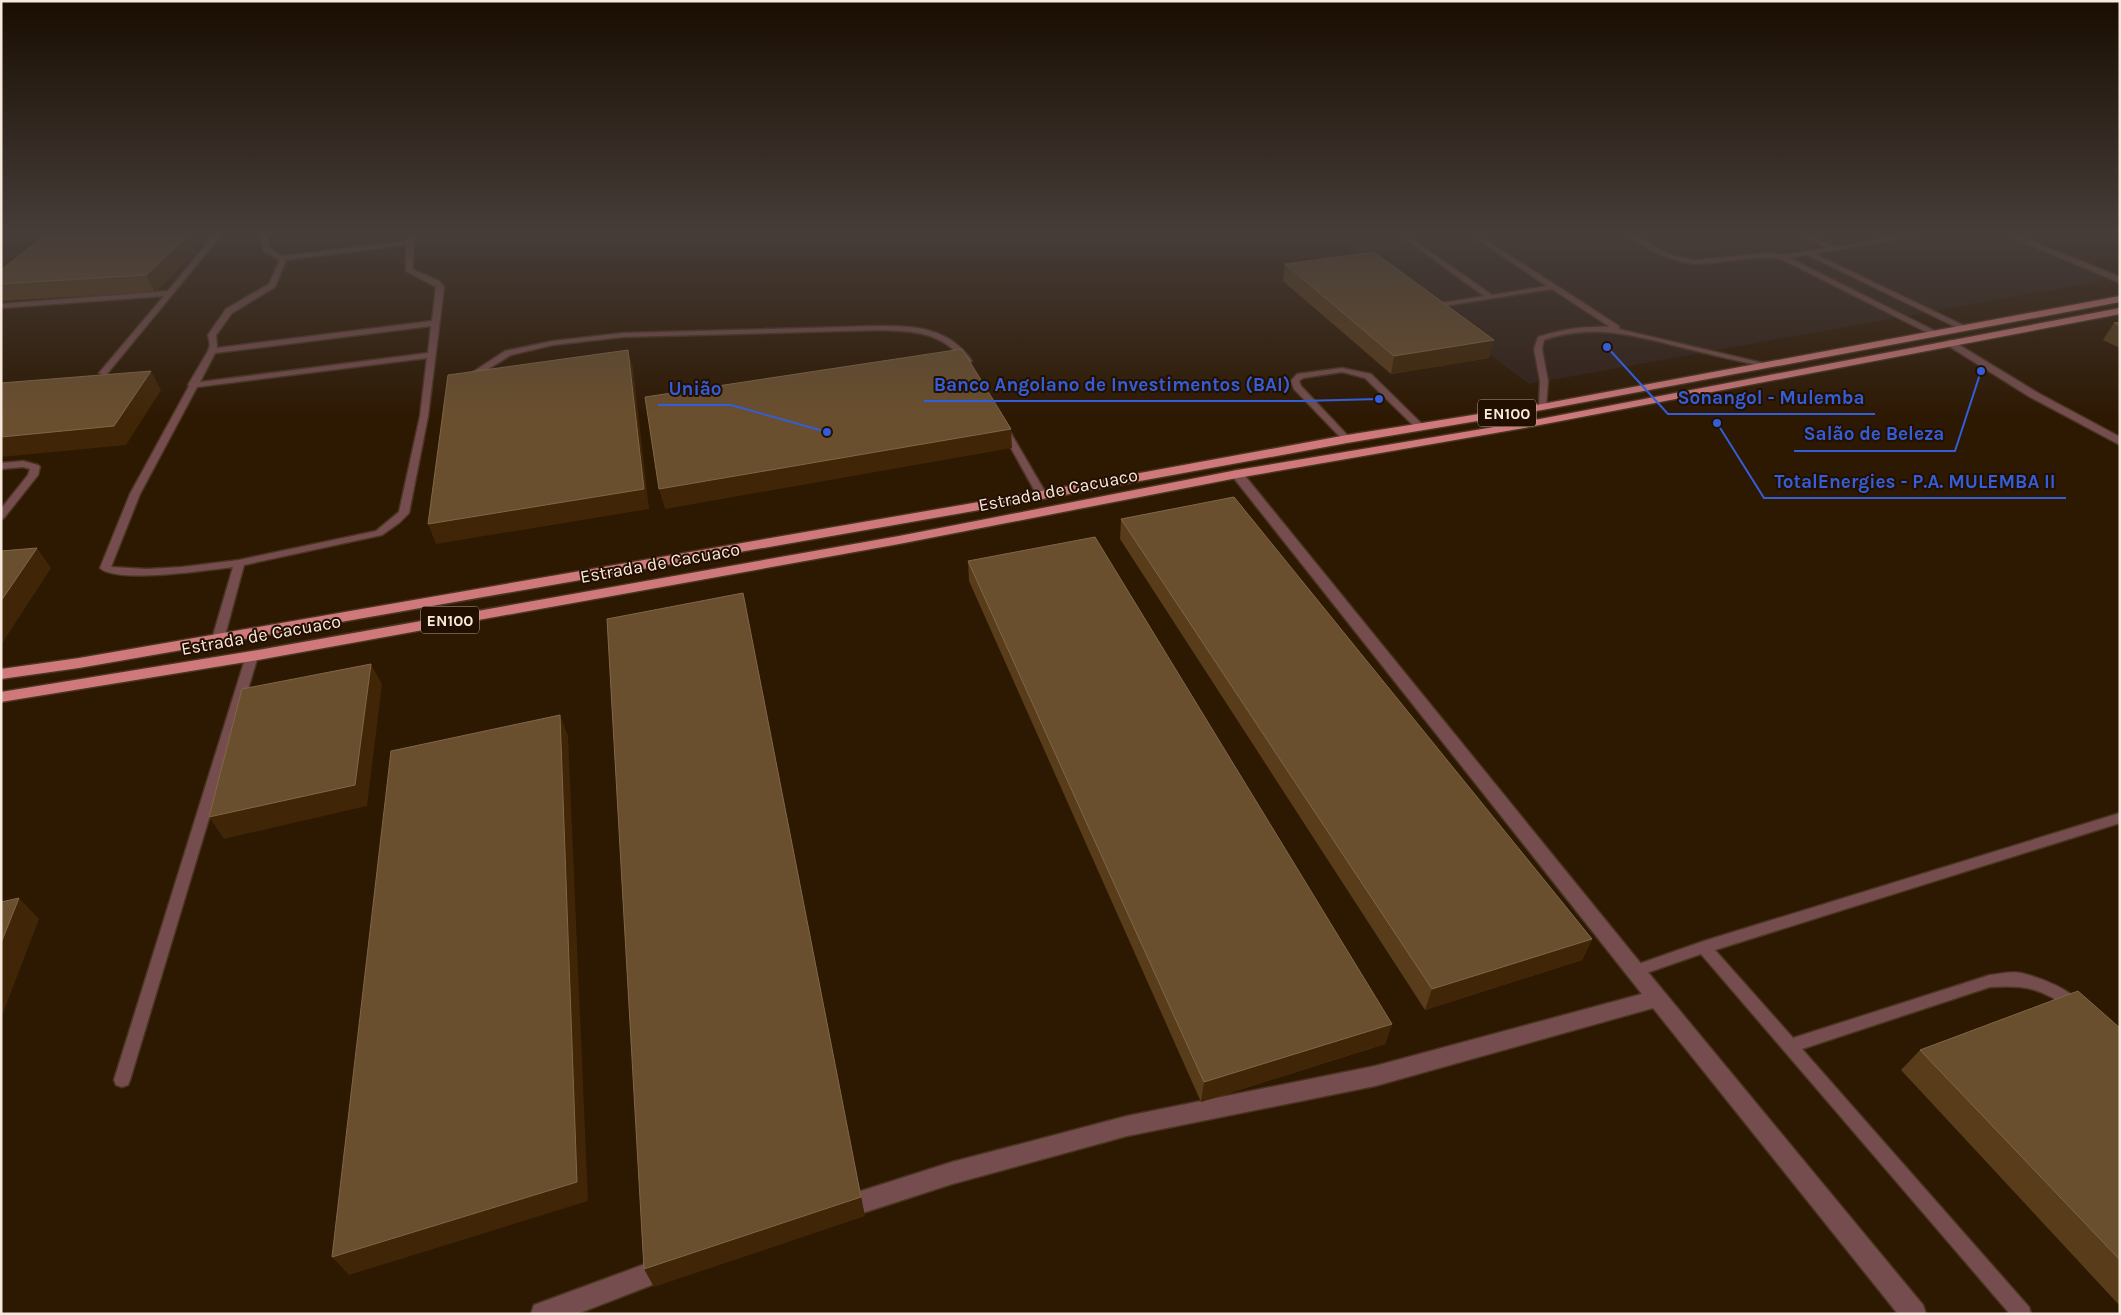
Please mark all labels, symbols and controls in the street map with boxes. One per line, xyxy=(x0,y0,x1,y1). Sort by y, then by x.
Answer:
callout: Banco Angolano de Investimentos (BAI) xyxy=(924,367,1301,401)
callout: União xyxy=(658,371,731,405)
text: Banco Angolano de Investimentos (BAI) xyxy=(934,374,1290,396)
text: União xyxy=(668,378,722,400)
callout: Sonangol - Mulemba xyxy=(1668,380,1875,414)
text: Sonangol - Mulemba xyxy=(1677,387,1865,409)
road number: EN100 xyxy=(1478,399,1536,426)
callout: Salão de Beleza xyxy=(1794,417,1955,451)
text: Salão de Beleza xyxy=(1804,423,1945,445)
street label: Estrada de Cacuaco xyxy=(976,464,1140,516)
callout: TotalEnergies - P.A. MULEMBA II xyxy=(1764,464,2066,498)
text: TotalEnergies - P.A. MULEMBA II xyxy=(1774,471,2056,493)
street label: Estrada de Cacuaco xyxy=(578,538,742,588)
road number: EN100 xyxy=(421,606,479,634)
street label: Estrada de Cacuaco xyxy=(179,610,343,660)

